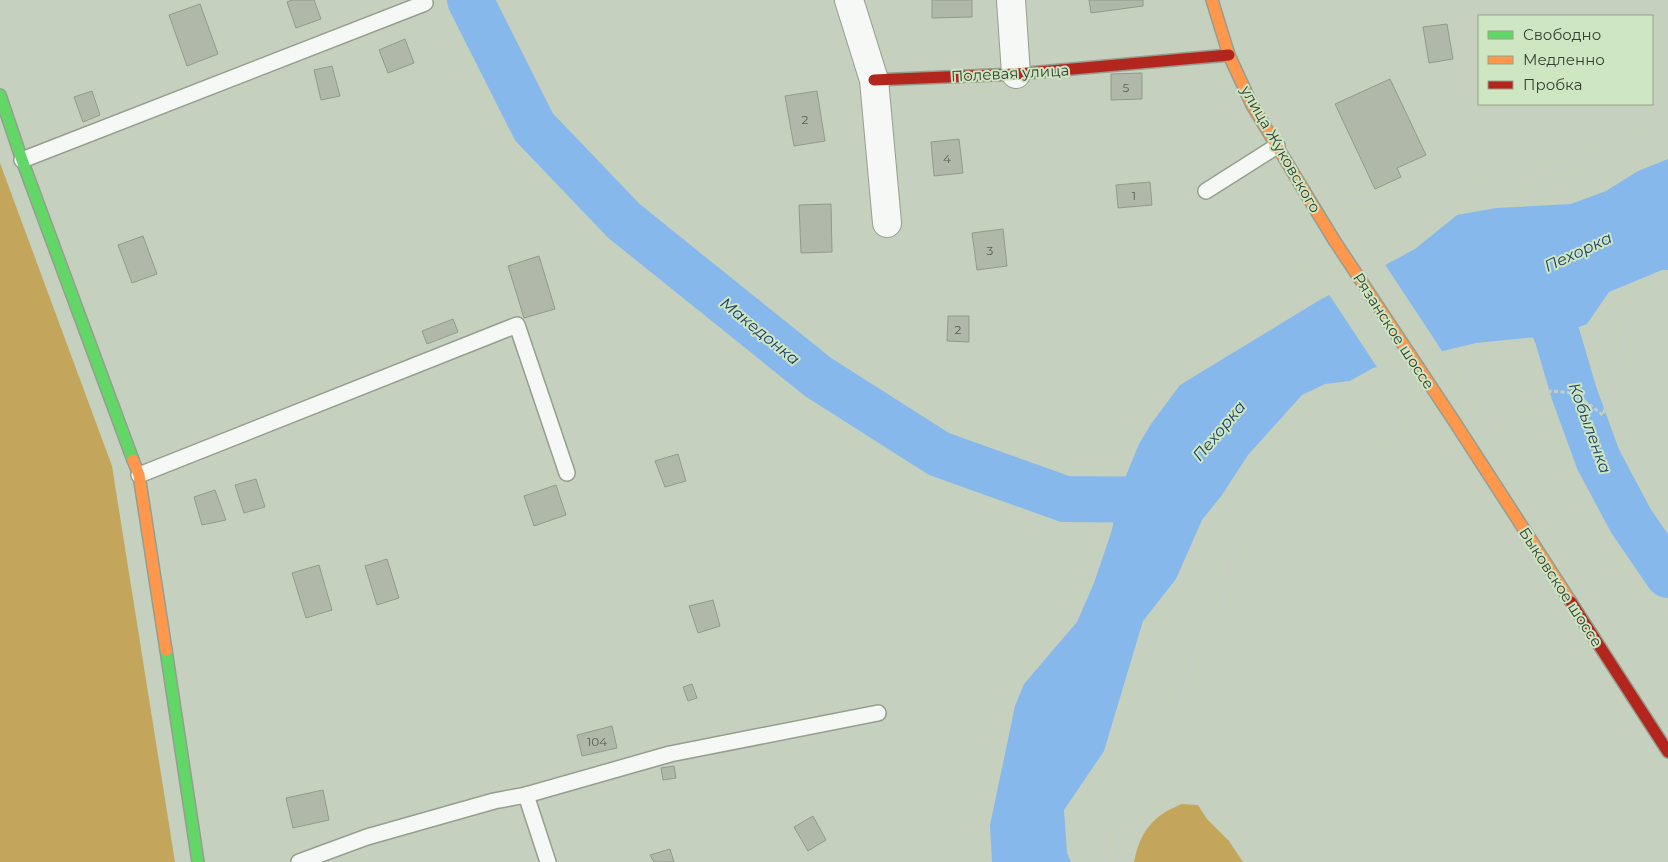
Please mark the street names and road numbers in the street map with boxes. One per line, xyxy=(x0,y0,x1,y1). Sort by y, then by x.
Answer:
street label: Полевая улица xyxy=(950,60,1070,86)
street label: улица Жуковского xyxy=(1236,81,1325,216)
street label: Рязанское шоссе xyxy=(1349,269,1439,393)
street label: Быковское шоссе xyxy=(1515,524,1607,650)

